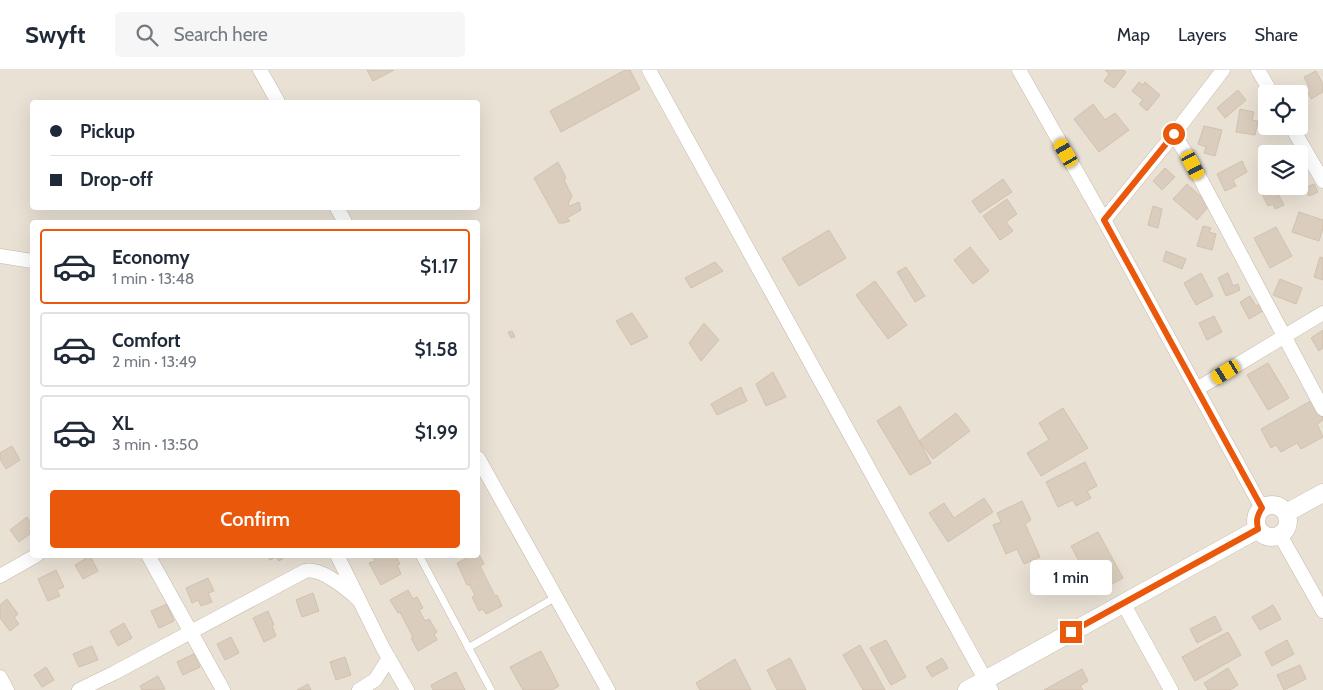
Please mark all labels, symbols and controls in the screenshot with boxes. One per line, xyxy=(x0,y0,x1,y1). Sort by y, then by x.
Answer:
search box xyxy=(115,12,465,57)
text: Swyft xyxy=(25,20,85,49)
icon: search xyxy=(133,21,161,49)
text: Search here xyxy=(173,23,268,46)
text: Map xyxy=(1117,24,1150,46)
text: Layers xyxy=(1178,24,1227,46)
text: Share xyxy=(1255,24,1298,46)
map controls xyxy=(1258,85,1308,195)
button: locate xyxy=(1258,85,1308,135)
text: Pickup xyxy=(80,120,135,143)
route start xyxy=(1163,123,1185,145)
car xyxy=(1052,136,1079,170)
button: layers xyxy=(1258,145,1308,195)
car xyxy=(1179,148,1206,182)
text: Drop-off xyxy=(80,168,153,191)
icon: car xyxy=(52,244,97,289)
text: Economy xyxy=(112,246,190,269)
text: $1.17 xyxy=(420,255,458,278)
text: 1 min · 13:48 xyxy=(112,269,194,288)
icon: car xyxy=(52,327,97,372)
text: Comfort xyxy=(112,329,181,352)
text: $1.58 xyxy=(414,338,458,361)
text: 2 min · 13:49 xyxy=(112,352,197,371)
car xyxy=(1209,358,1242,386)
icon: car xyxy=(52,410,97,455)
text: XL xyxy=(112,412,133,435)
text: $1.99 xyxy=(415,421,458,444)
text: 3 min · 13:50 xyxy=(112,435,199,454)
button: Confirm xyxy=(50,490,460,548)
callout: 1 min xyxy=(1030,560,1112,594)
text: 1 min xyxy=(1053,568,1089,587)
route end xyxy=(1060,621,1082,643)

